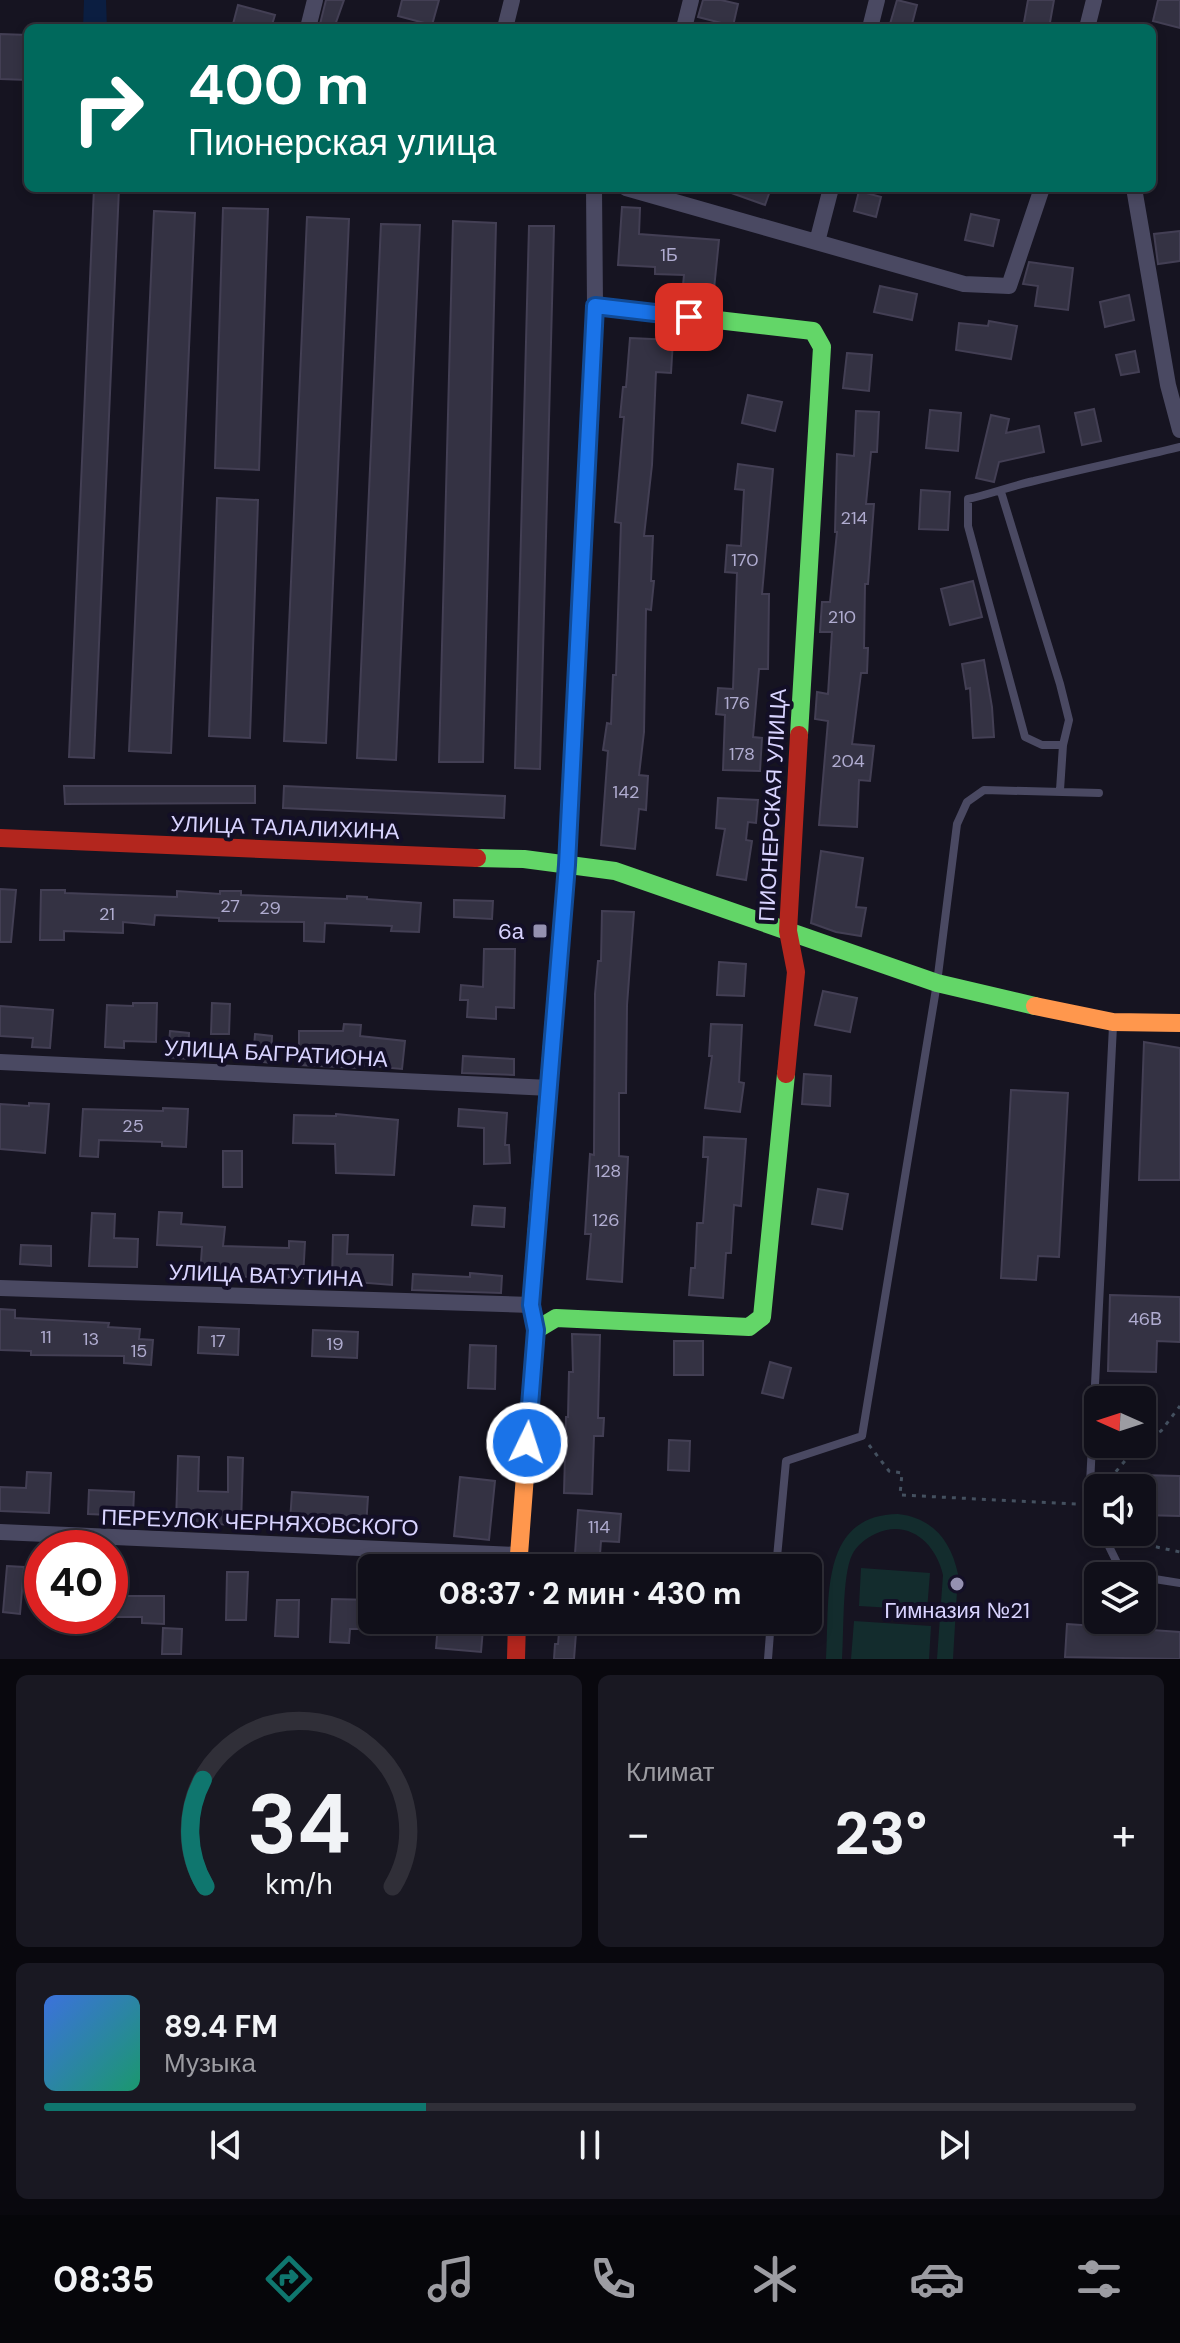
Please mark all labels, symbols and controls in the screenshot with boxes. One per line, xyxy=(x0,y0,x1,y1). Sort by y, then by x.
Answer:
text: 400 m xyxy=(188,48,369,121)
icon: right xyxy=(56,56,160,160)
text: Пионерская улица xyxy=(188,119,497,166)
house number: 1Б xyxy=(660,243,678,267)
pin xyxy=(655,283,723,351)
icon: arrive xyxy=(667,295,711,339)
house number: 214 xyxy=(841,506,868,530)
house number: 170 xyxy=(731,548,759,572)
house number: 210 xyxy=(828,605,856,629)
street label: ПИОНЕРСКАЯ УЛИЦА xyxy=(752,687,793,922)
house number: 176 xyxy=(724,691,750,715)
house number: 178 xyxy=(729,742,755,766)
house number: 204 xyxy=(831,749,865,773)
house number: 142 xyxy=(613,780,639,804)
street label: УЛИЦА ТАЛАЛИХИНА xyxy=(170,809,400,846)
house number: 27 xyxy=(220,894,240,918)
house number: 29 xyxy=(259,896,281,920)
house number: 21 xyxy=(99,902,115,926)
place label: 6а xyxy=(498,917,525,946)
marker: 6а xyxy=(531,922,549,940)
street label: УЛИЦА БАГРАТИОНА xyxy=(163,1033,389,1074)
house number: 25 xyxy=(122,1114,144,1138)
house number: 128 xyxy=(595,1159,621,1183)
house number: 126 xyxy=(592,1208,620,1232)
street label: УЛИЦА ВАТУТИНА xyxy=(168,1258,364,1293)
house number: 46В xyxy=(1128,1307,1162,1331)
house number: 11 xyxy=(40,1325,52,1349)
house number: 13 xyxy=(83,1327,99,1351)
house number: 17 xyxy=(210,1329,226,1353)
house number: 19 xyxy=(327,1332,343,1356)
house number: 15 xyxy=(131,1339,147,1363)
north arrow xyxy=(1084,1386,1156,1458)
map controls xyxy=(1084,1386,1156,1634)
position arrow xyxy=(485,1401,569,1485)
button: sound xyxy=(1084,1474,1156,1546)
street label: ПЕРЕУЛОК ЧЕРНЯХОВСКОГО xyxy=(101,1502,419,1543)
house number: 114 xyxy=(588,1515,610,1539)
speed limit sign: 40 xyxy=(24,1530,128,1634)
button: layers xyxy=(1084,1562,1156,1634)
text: 08:37 · 2 мин · 430 m xyxy=(439,1574,741,1613)
marker: Гимназия №21 xyxy=(948,1575,966,1593)
place label: Гимназия №21 xyxy=(884,1596,1030,1625)
text: Климат xyxy=(626,1755,715,1789)
text: 34 xyxy=(247,1770,351,1879)
text: 23° xyxy=(835,1794,927,1873)
text: − xyxy=(626,1805,650,1863)
text: + xyxy=(1112,1805,1136,1863)
text: km/h xyxy=(265,1866,333,1903)
text: 89.4 FM xyxy=(164,2007,278,2046)
text: Музыка xyxy=(164,2046,256,2080)
icon: previous xyxy=(204,2123,248,2167)
icon: pause xyxy=(568,2123,612,2167)
icon: next xyxy=(932,2123,976,2167)
icon: directions xyxy=(261,2251,317,2307)
icon: music xyxy=(423,2251,479,2307)
icon: phone xyxy=(585,2251,641,2307)
icon: climate xyxy=(747,2251,803,2307)
icon: car xyxy=(909,2251,965,2307)
icon: filters xyxy=(1071,2251,1127,2307)
text: 08:35 xyxy=(53,2256,154,2303)

